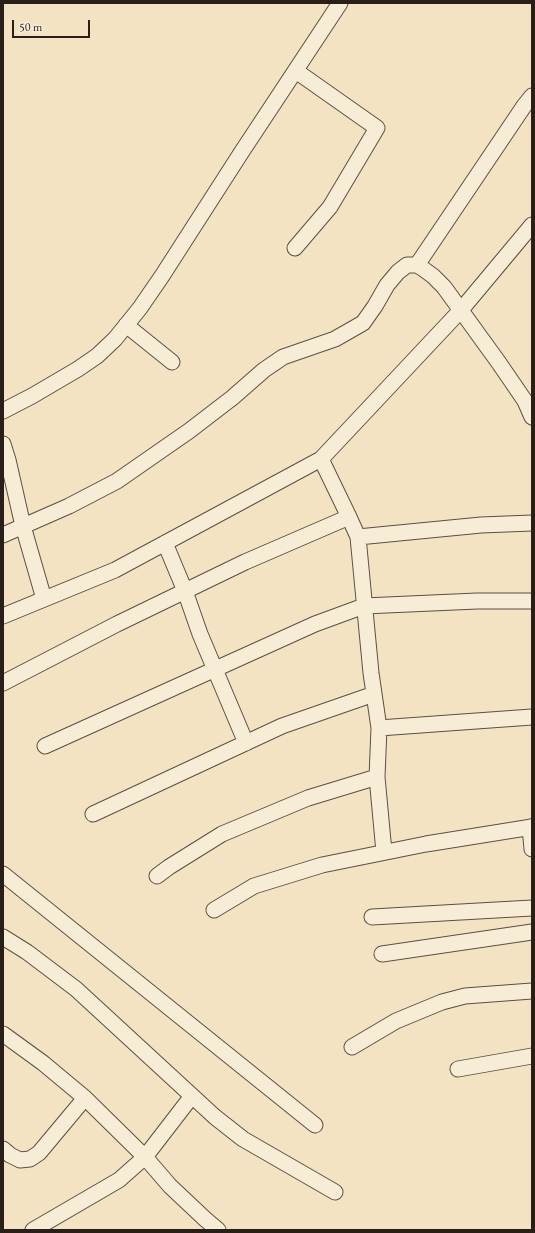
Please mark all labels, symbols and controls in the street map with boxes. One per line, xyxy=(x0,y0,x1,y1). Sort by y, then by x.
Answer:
scale bar xyxy=(14,12,92,38)
text: 50 m xyxy=(19,19,42,35)

